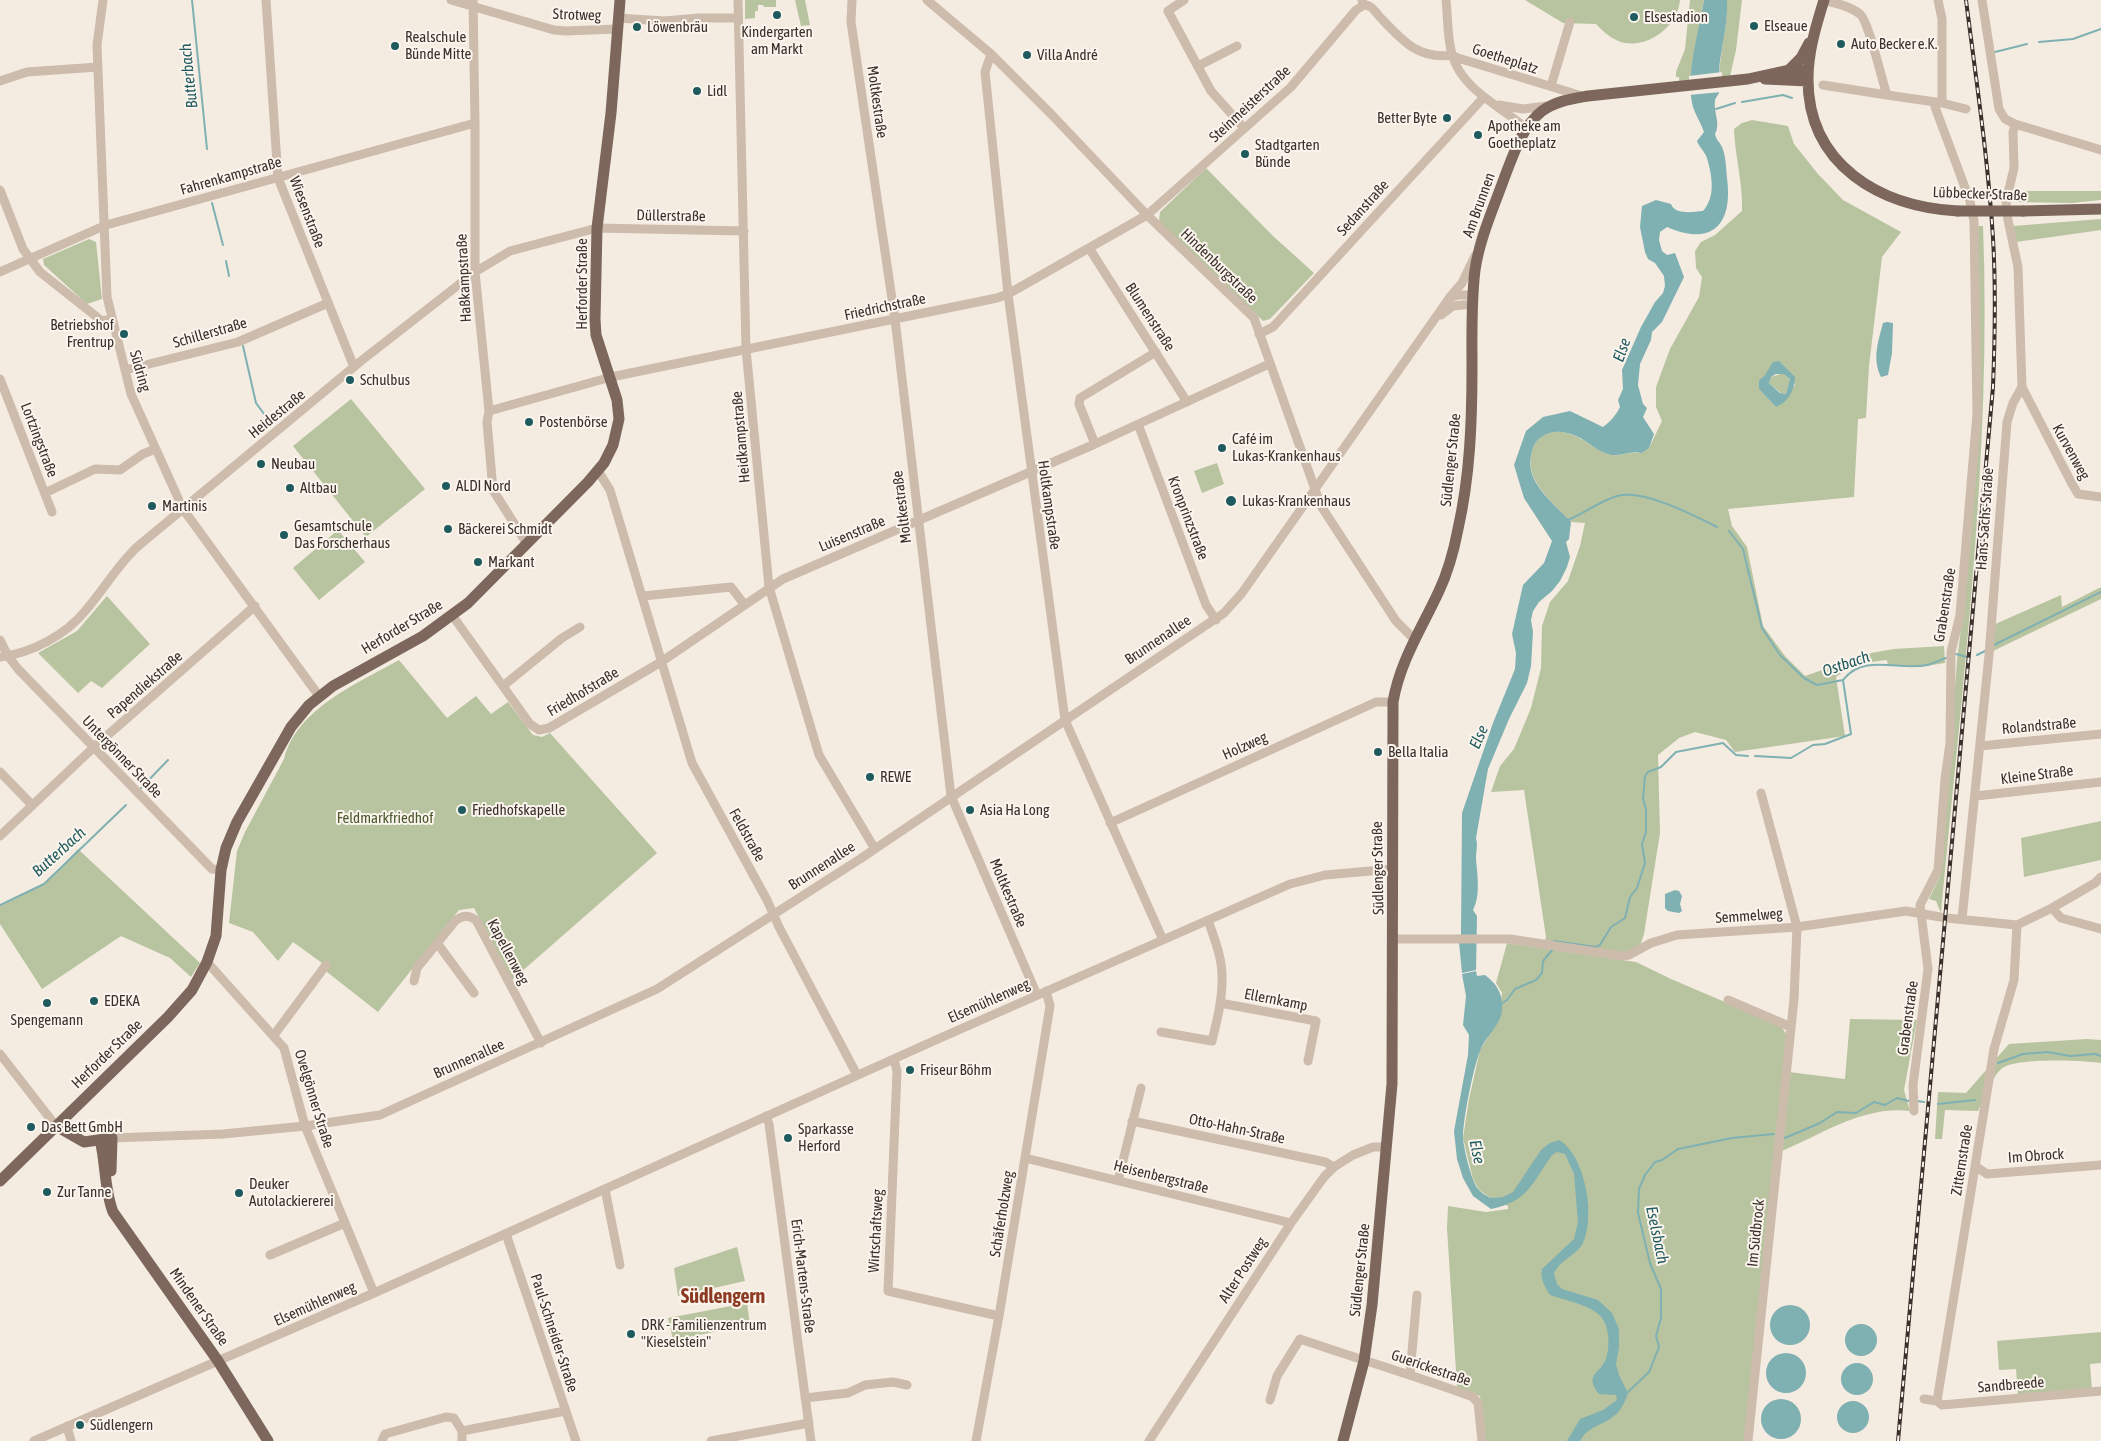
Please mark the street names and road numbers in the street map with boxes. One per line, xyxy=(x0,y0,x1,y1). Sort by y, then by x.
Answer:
street label: Strotweg xyxy=(552,5,602,25)
street label: Goetheplatz xyxy=(1470,40,1540,78)
street label: Steinmeisterstraße xyxy=(1206,62,1294,146)
street label: Moltkestraße xyxy=(863,65,891,139)
street label: Fahrenkampstraße xyxy=(178,153,284,199)
street label: Am Brunnen xyxy=(1459,170,1499,240)
street label: Wiesenstraße xyxy=(285,174,329,250)
street label: Sedanstraße xyxy=(1333,176,1393,240)
street label: Lübbecker Straße xyxy=(1932,183,2028,205)
street label: Düllerstraße xyxy=(636,206,706,226)
street label: Hindenburgstraße xyxy=(1177,225,1261,307)
street label: Haßkampstraße xyxy=(453,233,475,323)
street label: Herforder Straße xyxy=(573,238,591,330)
street label: Blumenstraße xyxy=(1121,279,1179,355)
street label: Friedrichstraße xyxy=(843,290,927,324)
street label: Schillerstraße xyxy=(171,314,249,352)
street label: Südring xyxy=(126,348,154,394)
street label: Heidestraße xyxy=(245,386,309,442)
street label: Heidkampstraße xyxy=(728,390,754,484)
street label: Lortzingstraße xyxy=(17,400,61,480)
street label: Südlenger Straße xyxy=(1437,413,1465,507)
street label: Kurvenweg xyxy=(2048,421,2094,483)
street label: Holtkampstraße xyxy=(1034,459,1064,551)
street label: Hans-Sachs-Straße xyxy=(1972,467,1998,571)
street label: Moltkestraße xyxy=(889,470,915,544)
street label: Kronprinzstraße xyxy=(1164,474,1212,562)
street label: Luisenstraße xyxy=(816,512,888,556)
street label: Grabenstraße xyxy=(1930,567,1960,643)
street label: Herforder Straße xyxy=(358,596,446,658)
street label: Brunnenallee xyxy=(1122,611,1194,669)
street label: Papendiekstraße xyxy=(104,647,186,723)
street label: Friedhofstraße xyxy=(544,664,622,720)
street label: Untergönner Straße xyxy=(78,712,166,802)
street label: Rolandstraße xyxy=(2001,714,2077,738)
street label: Holzweg xyxy=(1220,728,1270,764)
street label: Kleine Straße xyxy=(2000,762,2074,788)
street label: Feldstraße xyxy=(725,805,769,865)
street label: Südlenger Straße xyxy=(1368,821,1388,915)
street label: Brunnenallee xyxy=(785,838,859,894)
street label: Moltkestraße xyxy=(985,856,1031,930)
street label: Semmelweg xyxy=(1715,905,1783,927)
street label: Kapellenweg xyxy=(483,916,533,988)
street label: Elsemühlenweg xyxy=(945,975,1033,1027)
street label: Grabenstraße xyxy=(1894,980,1922,1056)
street label: Ellernkamp xyxy=(1243,985,1309,1015)
street label: Herforder Straße xyxy=(68,1016,146,1092)
street label: Brunnenallee xyxy=(431,1035,507,1083)
street label: Ovelgönner Straße xyxy=(290,1048,338,1150)
street label: Otto-Hahn-Straße xyxy=(1187,1110,1287,1148)
street label: Zitternstraße xyxy=(1947,1123,1977,1197)
street label: Im Obrock xyxy=(2007,1145,2065,1167)
street label: Heisenbergstraße xyxy=(1112,1157,1210,1197)
street label: Schäferholzweg xyxy=(986,1170,1018,1258)
street label: Wirtschaftsweg xyxy=(865,1189,887,1273)
street label: Im Südbrock xyxy=(1743,1198,1769,1268)
street label: Erich-Martens-Straße xyxy=(787,1218,819,1334)
street label: Südlenger Straße xyxy=(1346,1223,1374,1317)
street label: Alter Postweg xyxy=(1215,1234,1271,1306)
street label: Mindener Straße xyxy=(166,1265,232,1349)
street label: Paul-Schneider-Straße xyxy=(526,1272,582,1394)
street label: Elsemühlenweg xyxy=(271,1278,359,1330)
street label: Guerickestraße xyxy=(1389,1346,1473,1390)
street label: Sandbreede xyxy=(1977,1373,2045,1397)

